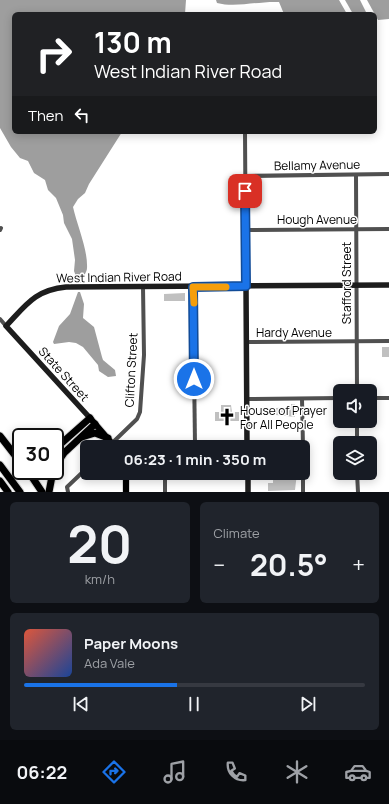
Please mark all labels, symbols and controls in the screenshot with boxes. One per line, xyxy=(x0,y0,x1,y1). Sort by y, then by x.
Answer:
text: 130 m xyxy=(94,23,172,61)
icon: right xyxy=(28,28,80,80)
text: West Indian River Road xyxy=(94,59,282,83)
icon: left xyxy=(71,104,93,126)
text: Then xyxy=(28,105,63,126)
street label: Bellamy Avenue xyxy=(274,156,360,174)
pin xyxy=(228,174,262,208)
icon: arrive xyxy=(234,180,256,202)
street label: Hough Avenue xyxy=(277,211,357,228)
street label: Stafford Street xyxy=(338,241,355,324)
street label: West Indian River Road xyxy=(56,267,182,287)
street label: Hardy Avenue xyxy=(256,324,332,341)
street label: Clifton Street xyxy=(121,332,141,408)
street label: State Street xyxy=(35,343,93,405)
position arrow xyxy=(173,358,215,400)
map controls xyxy=(333,384,377,480)
button: sound xyxy=(333,384,377,428)
place label: House of Prayer For All People xyxy=(240,402,328,433)
church icon: House of Prayer For All People xyxy=(217,407,237,427)
speed limit sign: 30 xyxy=(12,428,64,480)
button: layers xyxy=(333,436,377,480)
text: 06:23 · 1 min · 350 m xyxy=(124,449,266,470)
text: 20 xyxy=(67,508,132,579)
text: Climate xyxy=(214,524,260,542)
text: 20.5° xyxy=(250,544,328,585)
text: − xyxy=(214,550,225,580)
text: + xyxy=(352,550,365,580)
text: km/h xyxy=(85,570,115,588)
text: Paper Moons xyxy=(84,633,178,654)
text: Ada Vale xyxy=(84,654,135,672)
icon: previous xyxy=(70,693,92,715)
icon: pause xyxy=(183,693,205,715)
icon: next xyxy=(297,693,319,715)
icon: directions xyxy=(100,758,128,786)
icon: music xyxy=(161,758,189,786)
icon: phone xyxy=(222,758,250,786)
icon: climate xyxy=(283,758,311,786)
icon: car xyxy=(344,758,372,786)
text: 06:22 xyxy=(17,760,67,784)

